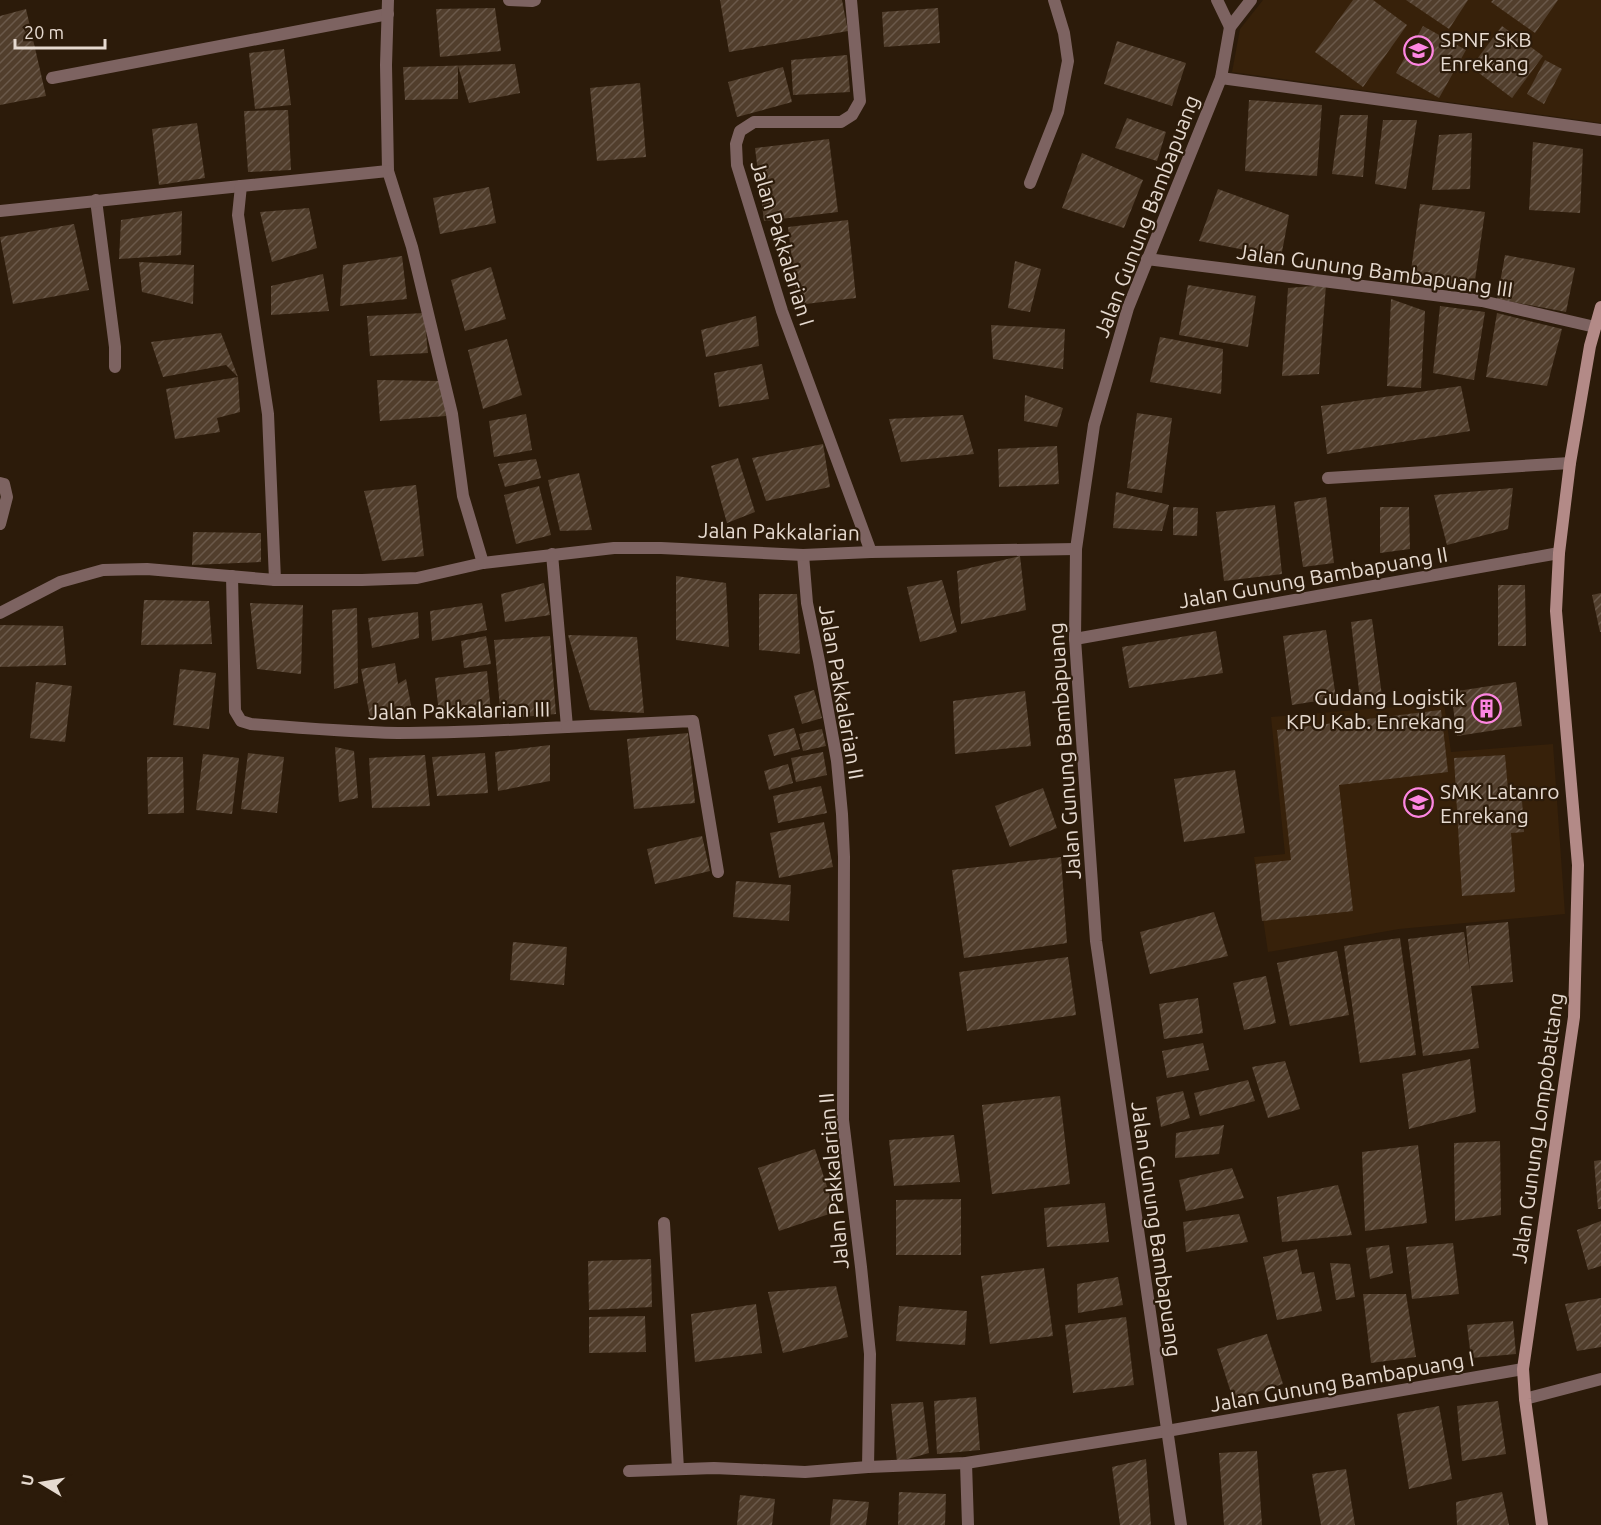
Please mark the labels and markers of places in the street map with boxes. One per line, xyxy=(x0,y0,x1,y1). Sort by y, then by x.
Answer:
place label: SPNF SKB Enrekang xyxy=(1440,27,1532,75)
school or university icon: SPNF SKB Enrekang xyxy=(1403,35,1435,67)
place label: Gudang Logistik KPU Kab. Enrekang xyxy=(1286,685,1465,733)
building icon: Gudang Logistik KPU Kab. Enrekang xyxy=(1470,693,1502,725)
place label: SMK Latanro Enrekang xyxy=(1440,779,1560,827)
school or university icon: SMK Latanro Enrekang xyxy=(1403,787,1435,819)

